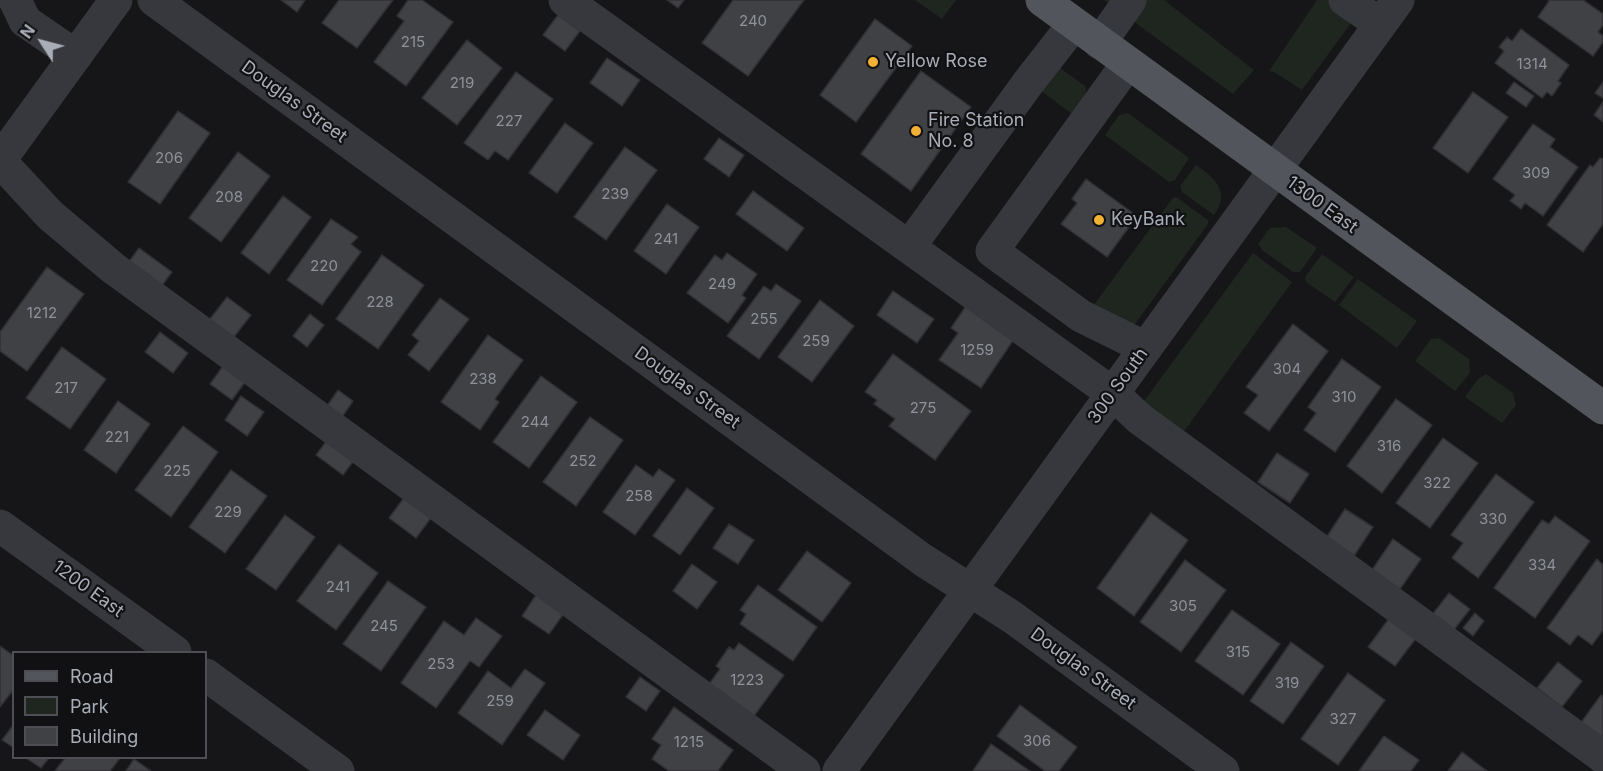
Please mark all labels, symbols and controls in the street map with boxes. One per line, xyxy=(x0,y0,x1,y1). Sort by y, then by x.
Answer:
north arrow xyxy=(12,12,72,72)
house number: 240 xyxy=(739,12,767,30)
text: N xyxy=(16,21,39,42)
house number: 215 xyxy=(401,33,425,51)
place label: Yellow Rose xyxy=(885,51,987,73)
marker: Yellow Rose xyxy=(866,55,880,69)
house number: 1314 xyxy=(1516,55,1548,73)
street label: Douglas Street xyxy=(237,56,351,148)
house number: 219 xyxy=(450,74,474,92)
place label: Fire Station No. 8 xyxy=(928,110,1024,152)
house number: 227 xyxy=(496,112,522,130)
marker: Fire Station No. 8 xyxy=(909,124,923,138)
house number: 206 xyxy=(155,149,183,167)
house number: 309 xyxy=(1522,164,1550,182)
street label: 1300 East xyxy=(1282,172,1362,238)
house number: 239 xyxy=(601,185,629,203)
house number: 208 xyxy=(215,188,243,206)
place label: KeyBank xyxy=(1111,209,1185,231)
marker: KeyBank xyxy=(1092,213,1106,227)
house number: 241 xyxy=(654,230,678,248)
house number: 220 xyxy=(310,257,338,275)
house number: 249 xyxy=(708,275,736,293)
house number: 228 xyxy=(366,293,394,311)
house number: 1212 xyxy=(27,304,57,322)
house number: 255 xyxy=(750,310,778,328)
house number: 259 xyxy=(802,332,830,350)
house number: 1259 xyxy=(960,341,994,359)
street label: Douglas Street xyxy=(630,342,744,434)
street label: 300 South xyxy=(1083,344,1153,428)
house number: 304 xyxy=(1273,360,1301,378)
house number: 238 xyxy=(469,370,497,388)
house number: 217 xyxy=(54,379,78,397)
house number: 310 xyxy=(1332,388,1356,406)
house number: 275 xyxy=(910,399,936,417)
house number: 244 xyxy=(521,413,549,431)
house number: 221 xyxy=(105,428,129,446)
house number: 316 xyxy=(1377,437,1401,455)
house number: 252 xyxy=(569,452,597,470)
house number: 225 xyxy=(163,462,191,480)
house number: 322 xyxy=(1423,474,1451,492)
house number: 258 xyxy=(625,487,653,505)
house number: 229 xyxy=(214,503,242,521)
house number: 330 xyxy=(1479,510,1507,528)
street label: 1200 East xyxy=(48,556,128,622)
house number: 334 xyxy=(1528,556,1556,574)
house number: 241 xyxy=(326,578,350,596)
house number: 305 xyxy=(1169,597,1197,615)
house number: 245 xyxy=(370,617,398,635)
street label: Douglas Street xyxy=(1026,623,1140,715)
house number: 315 xyxy=(1226,643,1250,661)
legend xyxy=(12,651,207,759)
house number: 253 xyxy=(427,655,455,673)
text: Road xyxy=(70,666,113,687)
house number: 1223 xyxy=(730,671,764,689)
house number: 319 xyxy=(1275,674,1299,692)
house number: 259 xyxy=(486,692,514,710)
text: Park xyxy=(70,696,109,717)
house number: 327 xyxy=(1330,710,1356,728)
text: Building xyxy=(70,726,138,747)
house number: 306 xyxy=(1023,732,1051,750)
house number: 1215 xyxy=(674,733,704,751)

